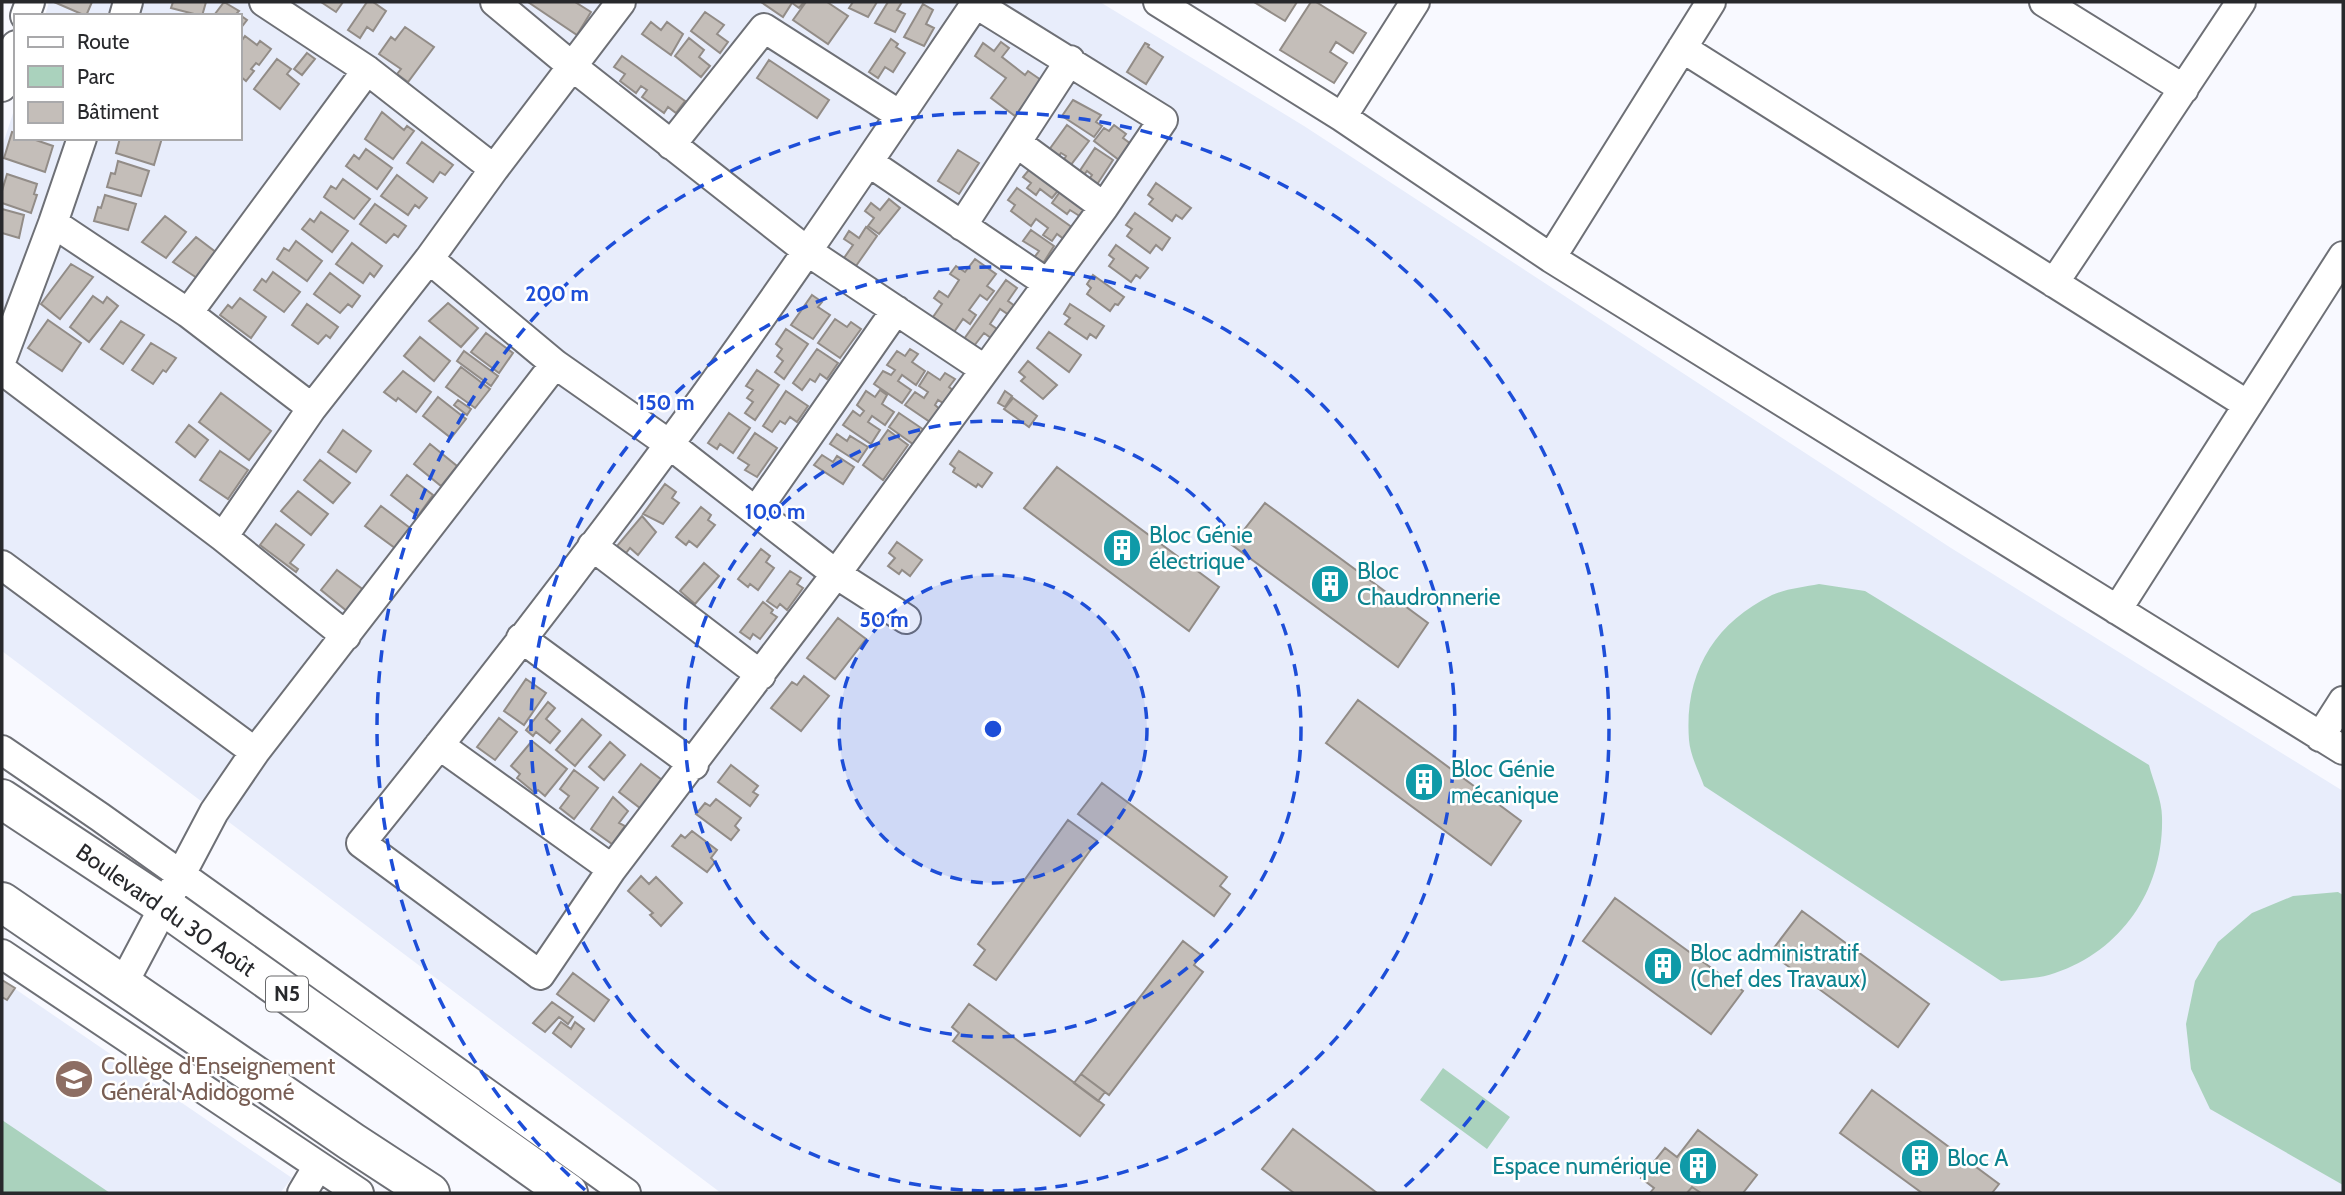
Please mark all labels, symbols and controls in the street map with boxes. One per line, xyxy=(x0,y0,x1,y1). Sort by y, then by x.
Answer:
legend xyxy=(14,14,242,140)
text: Route xyxy=(77,29,130,54)
text: Parc xyxy=(77,64,115,89)
text: Bâtiment xyxy=(77,99,159,124)
text: 200 m xyxy=(525,281,589,306)
text: 150 m xyxy=(638,390,694,415)
text: 100 m xyxy=(745,499,805,524)
place label: Bloc Génie électrique xyxy=(1149,521,1253,575)
building icon: Bloc Génie électrique xyxy=(1101,527,1143,569)
place label: Bloc Chaudronnerie xyxy=(1357,557,1501,611)
building icon: Bloc Chaudronnerie xyxy=(1309,563,1351,605)
text: 50 m xyxy=(859,607,909,632)
centre of rings xyxy=(981,717,1005,741)
place label: Bloc Génie mécanique xyxy=(1451,755,1559,809)
building icon: Bloc Génie mécanique xyxy=(1403,761,1445,803)
street label: Boulevard du 30 Août xyxy=(71,838,261,983)
place label: Bloc administratif (Chef des Travaux) xyxy=(1690,939,1867,993)
building icon: Bloc administratif (Chef des Travaux) xyxy=(1642,945,1684,987)
road number: N5 xyxy=(266,976,308,1012)
place label: Collège d'Enseignement Général Adidogomé xyxy=(101,1052,335,1106)
school or university icon: Collège d'Enseignement Général Adidogomé xyxy=(53,1058,95,1100)
building icon: Bloc A xyxy=(1899,1137,1941,1179)
place label: Bloc A xyxy=(1947,1144,2008,1172)
building icon: Espace numérique xyxy=(1677,1145,1719,1187)
place label: Espace numérique xyxy=(1492,1152,1671,1180)

